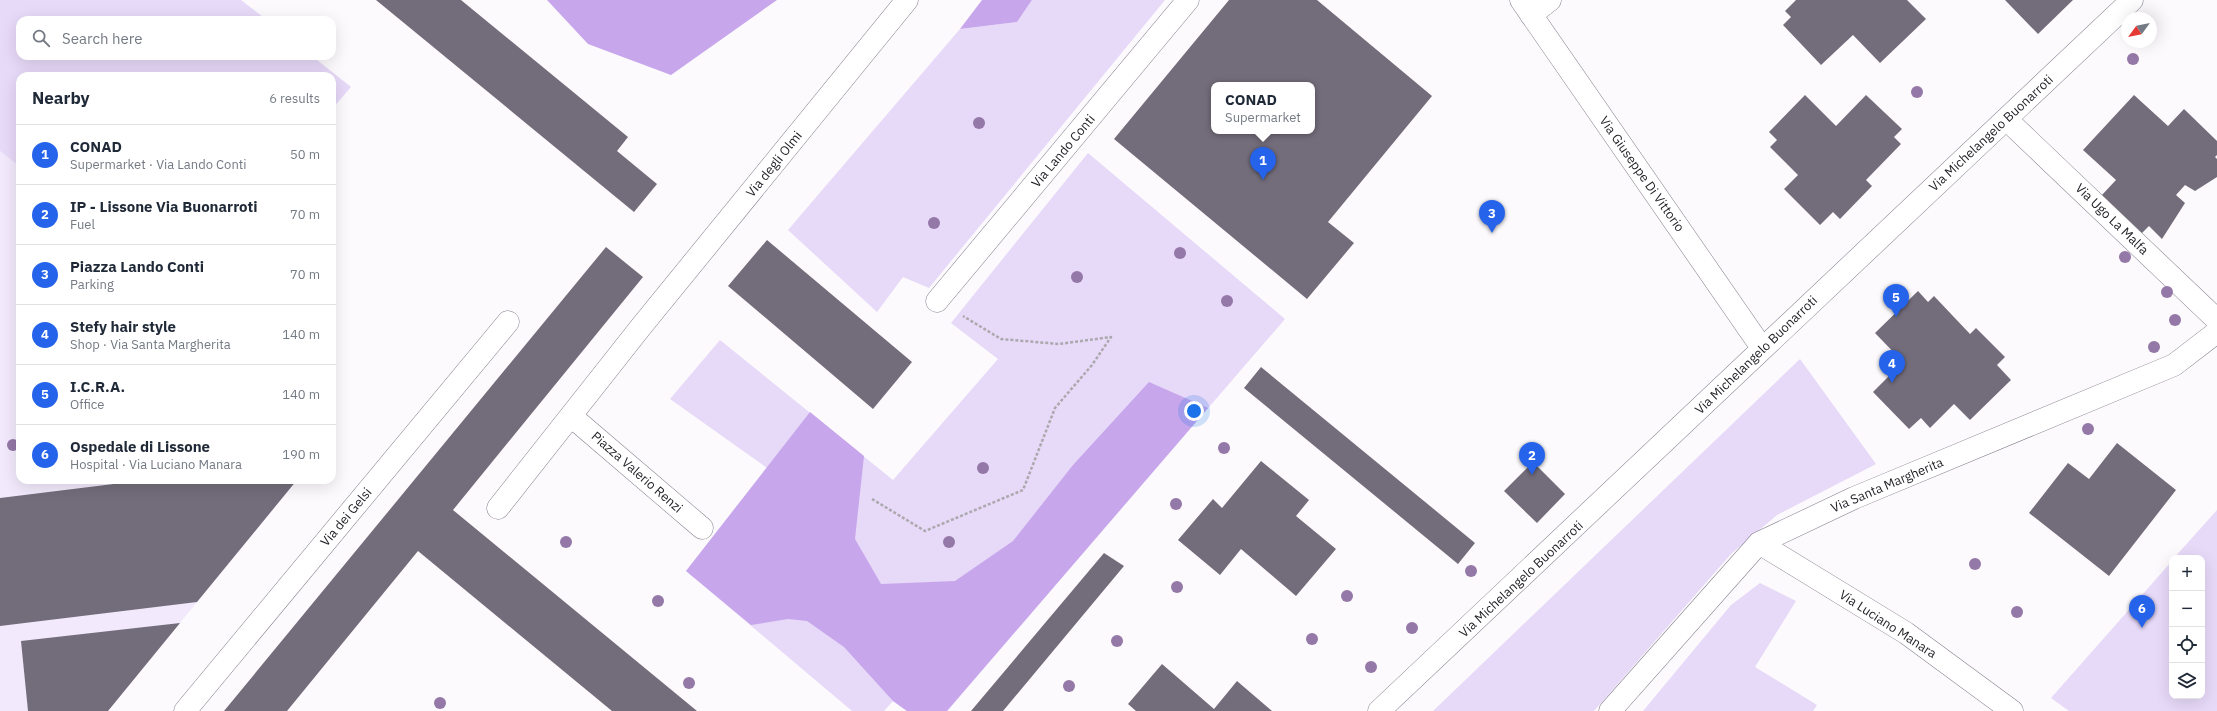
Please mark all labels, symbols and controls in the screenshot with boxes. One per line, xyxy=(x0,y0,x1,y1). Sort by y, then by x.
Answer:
north arrow xyxy=(2121,12,2157,48)
search box xyxy=(16,16,336,60)
icon: search xyxy=(30,27,52,49)
text: Search here xyxy=(62,29,142,48)
street label: Via Michelangelo Buonarroti xyxy=(1925,71,2057,195)
popup xyxy=(1211,82,1315,134)
text: Nearby xyxy=(32,87,90,109)
text: 6 results xyxy=(269,90,320,107)
text: CONAD xyxy=(1225,90,1277,109)
text: Supermarket xyxy=(1225,109,1301,126)
street label: Via Lando Conti xyxy=(1027,111,1099,191)
street label: Via Giuseppe Di Vittorio xyxy=(1596,113,1688,235)
street label: Via degli Olmi xyxy=(742,128,806,200)
text: CONAD xyxy=(70,137,122,156)
text: 1 xyxy=(41,146,49,163)
text: 50 m xyxy=(290,146,320,163)
pin: 1 xyxy=(1250,147,1276,180)
text: Supermarket · Via Lando Conti xyxy=(70,156,247,173)
street label: Via Ugo La Malfa xyxy=(2072,180,2152,258)
text: IP - Lissone Via Buonarroti xyxy=(70,197,258,216)
pin: 3 xyxy=(1479,200,1505,233)
text: 2 xyxy=(41,206,49,223)
text: 70 m xyxy=(290,206,320,223)
text: Fuel xyxy=(70,216,95,233)
text: Piazza Lando Conti xyxy=(70,257,204,276)
text: 3 xyxy=(41,266,49,283)
text: 70 m xyxy=(290,266,320,283)
text: Parking xyxy=(70,276,114,293)
pin: 5 xyxy=(1883,284,1909,317)
street label: Via Michelangelo Buonarroti xyxy=(1691,292,1821,418)
text: Stefy hair style xyxy=(70,317,176,336)
text: 4 xyxy=(41,326,49,343)
text: 140 m xyxy=(282,326,320,343)
text: Shop · Via Santa Margherita xyxy=(70,336,231,353)
pin: 4 xyxy=(1879,350,1905,383)
text: I.C.R.A. xyxy=(70,377,125,396)
text: 5 xyxy=(41,386,49,403)
text: 140 m xyxy=(282,386,320,403)
text: Office xyxy=(70,396,104,413)
your location xyxy=(1184,401,1204,421)
street label: Piazza Valerio Renzi xyxy=(588,428,686,516)
text: Ospedale di Lissone xyxy=(70,437,210,456)
pin: 2 xyxy=(1519,442,1545,475)
text: 6 xyxy=(41,446,49,463)
text: 190 m xyxy=(282,446,320,463)
street label: Via Santa Margherita xyxy=(1828,454,1946,516)
text: Hospital · Via Luciano Manara xyxy=(70,456,242,473)
street label: Via dei Gelsi xyxy=(317,484,375,550)
street label: Via Michelangelo Buonarroti xyxy=(1455,517,1587,641)
map controls xyxy=(2169,555,2205,699)
button: + xyxy=(2169,555,2205,591)
street label: Via Luciano Manara xyxy=(1836,586,1940,662)
button: − xyxy=(2169,591,2205,627)
pin: 6 xyxy=(2129,595,2155,628)
button: locate xyxy=(2169,627,2205,663)
button: layers xyxy=(2169,663,2205,699)

